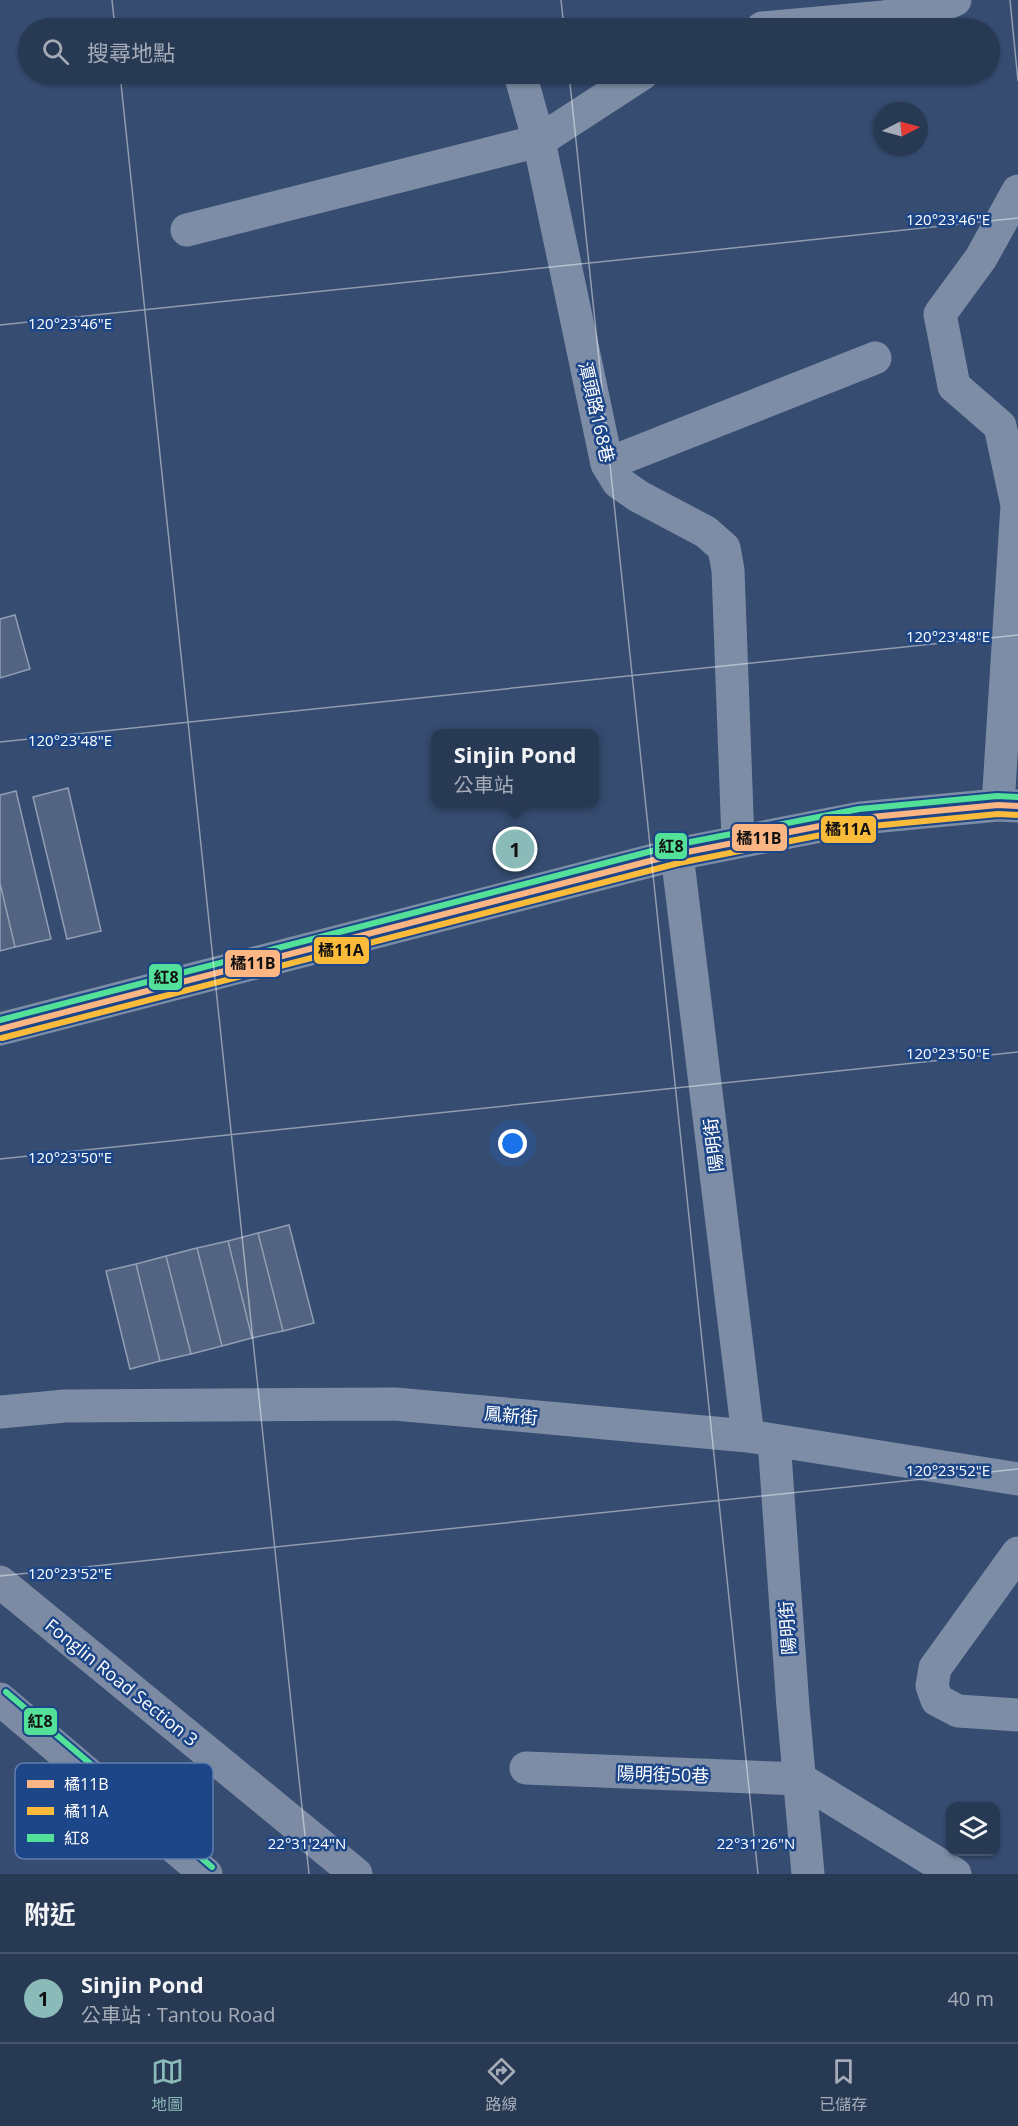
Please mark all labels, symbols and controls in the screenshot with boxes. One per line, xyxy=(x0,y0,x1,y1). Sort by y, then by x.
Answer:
search box xyxy=(18,18,1000,84)
icon: search xyxy=(39,35,72,68)
text: 搜尋地點 xyxy=(87,37,175,67)
north arrow xyxy=(874,102,928,156)
text: 120°23'46"E xyxy=(906,209,990,229)
text: 120°23'46"E xyxy=(28,313,112,333)
street label: 潭頭路168巷 xyxy=(574,359,620,465)
text: 120°23'48"E xyxy=(906,626,990,646)
popup xyxy=(431,729,599,807)
text: 120°23'48"E xyxy=(28,730,112,750)
text: Sinjin Pond xyxy=(454,739,576,769)
text: 公車站 xyxy=(454,771,514,798)
line badge: 橘11A xyxy=(820,815,877,844)
text: 橘11A xyxy=(824,818,872,840)
line badge: 橘11B xyxy=(731,823,788,852)
pin: 1 xyxy=(496,826,534,872)
text: 橘11B xyxy=(735,827,782,849)
line badge: 紅8 xyxy=(654,832,688,860)
text: 紅8 xyxy=(658,835,684,857)
line badge: 橘11A xyxy=(313,936,370,965)
text: 橘11A xyxy=(317,939,365,961)
line badge: 橘11B xyxy=(224,949,281,978)
text: 橘11B xyxy=(229,952,276,974)
line badge: 紅8 xyxy=(148,963,183,991)
text: 紅8 xyxy=(153,966,179,988)
text: 120°23'50"E xyxy=(906,1043,990,1063)
street label: 陽明街 xyxy=(698,1117,728,1173)
your location xyxy=(498,1129,527,1158)
text: 120°23'50"E xyxy=(28,1147,112,1167)
street label: 鳳新街 xyxy=(483,1401,539,1429)
text: 120°23'52"E xyxy=(906,1460,990,1480)
text: 120°23'52"E xyxy=(28,1563,112,1583)
street label: 陽明街 xyxy=(773,1600,801,1656)
street label: Fonglin Road Section 3 xyxy=(41,1613,203,1751)
line badge: 紅8 xyxy=(23,1707,58,1736)
text: 紅8 xyxy=(27,1710,53,1732)
street label: 陽明街50巷 xyxy=(616,1760,710,1788)
legend xyxy=(15,1763,213,1859)
text: 橘11B xyxy=(64,1773,109,1795)
text: 橘11A xyxy=(64,1800,109,1822)
map controls xyxy=(946,1802,1000,1856)
button: layers xyxy=(946,1802,1000,1856)
text: 紅8 xyxy=(64,1827,89,1849)
text: 22°31'24"N xyxy=(268,1833,346,1853)
text: 22°31'26"N xyxy=(717,1833,795,1853)
text: 附近 xyxy=(24,1896,76,1932)
text: Sinjin Pond xyxy=(81,1969,204,1999)
text: 1 xyxy=(38,1985,49,2012)
text: 40 m xyxy=(947,1985,994,2012)
text: 公車站 · Tantou Road xyxy=(81,2001,275,2028)
tab: 地圖 xyxy=(151,2055,184,2115)
tab: 路線 xyxy=(485,2055,518,2115)
tab: 已儲存 xyxy=(819,2055,867,2115)

